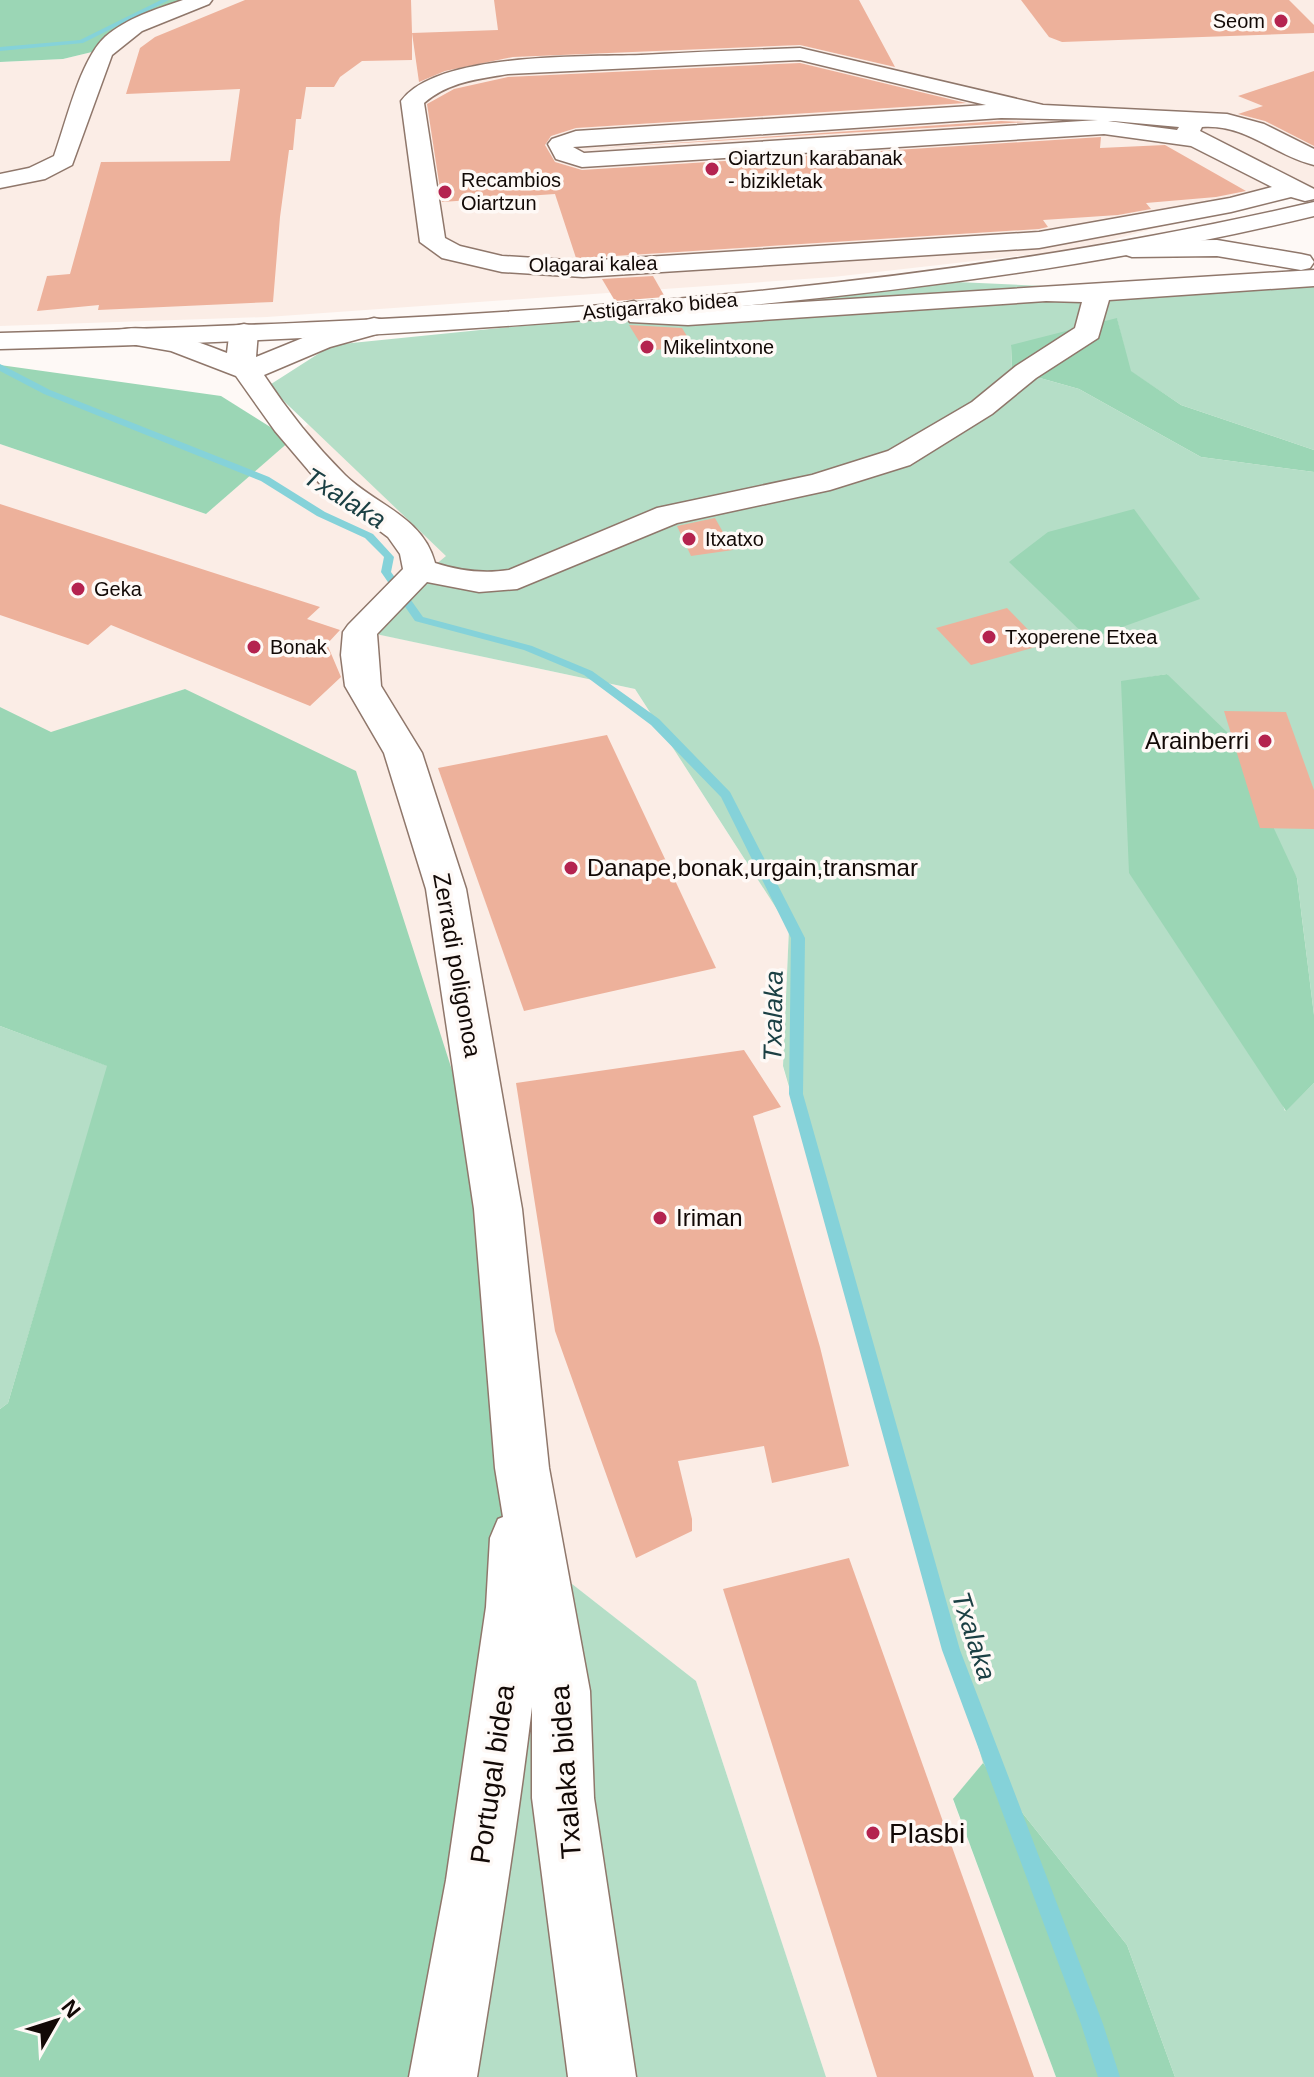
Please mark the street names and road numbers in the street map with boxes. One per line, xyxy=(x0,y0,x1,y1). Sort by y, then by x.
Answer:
street label: Olagarai kalea xyxy=(528,252,659,276)
street label: Astigarrako bidea xyxy=(582,288,739,324)
street label: Zerradi poligonoa xyxy=(428,871,487,1060)
street label: Portugal bidea xyxy=(465,1682,520,1866)
street label: Txalaka bidea xyxy=(544,1684,587,1860)

